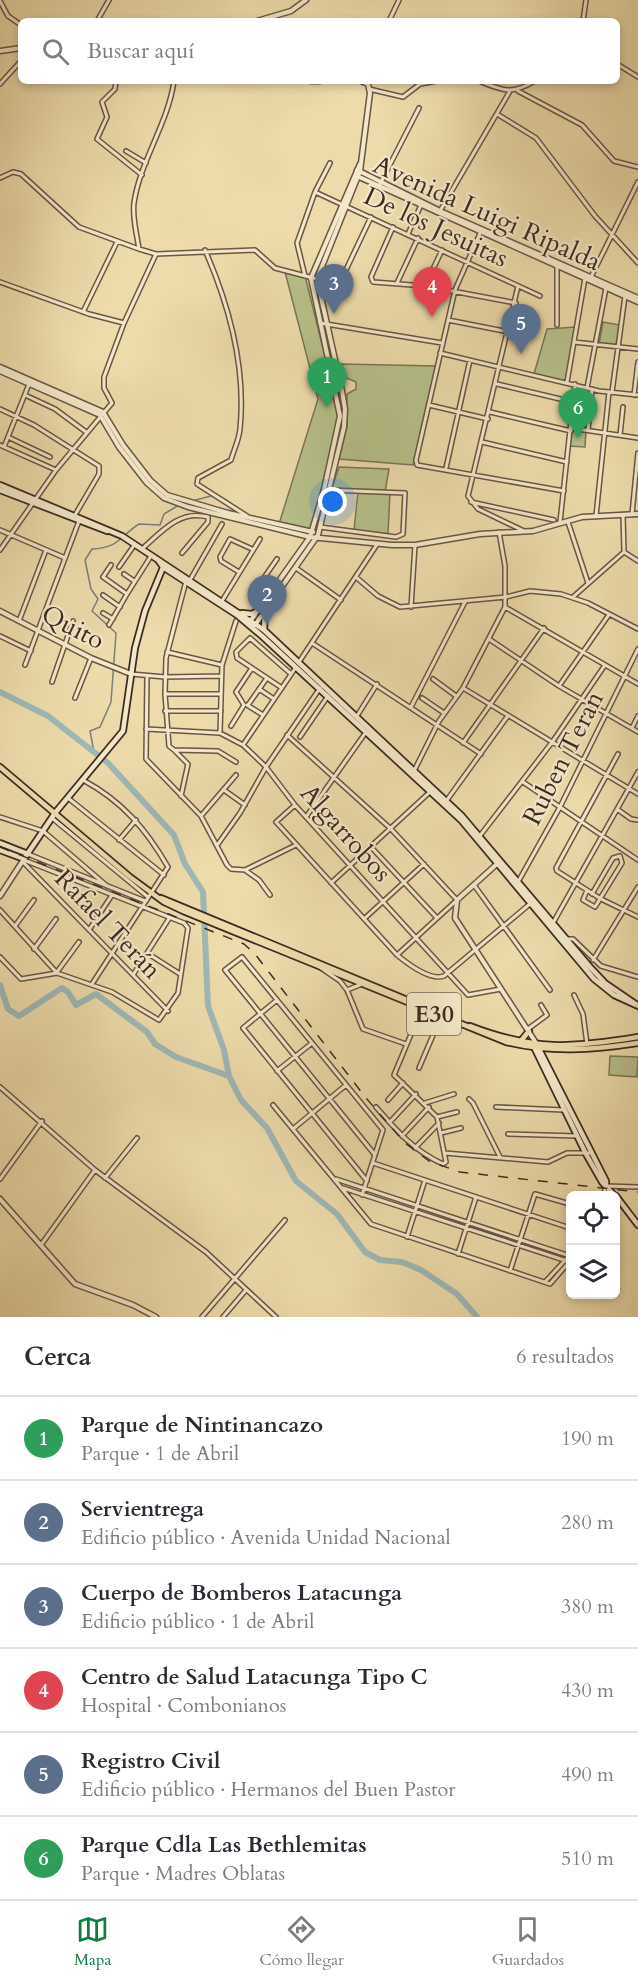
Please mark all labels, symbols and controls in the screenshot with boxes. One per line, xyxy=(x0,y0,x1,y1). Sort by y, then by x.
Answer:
search box xyxy=(18,18,620,84)
icon: search xyxy=(39,35,72,68)
text: Buscar aquí xyxy=(87,36,194,66)
street label: Avenida Luigi Ripalda xyxy=(368,147,606,279)
street label: De los Jesuitas xyxy=(358,178,514,276)
pin: 3 xyxy=(314,264,354,314)
pin: 4 xyxy=(412,268,452,317)
pin: 5 xyxy=(502,304,540,354)
pin: 1 xyxy=(308,358,346,407)
pin: 6 xyxy=(558,388,598,438)
your location xyxy=(318,487,347,516)
pin: 2 xyxy=(248,576,286,625)
street label: Quito xyxy=(36,596,110,658)
street label: Ruben Teran xyxy=(514,685,612,831)
street label: Algarrobos xyxy=(293,776,399,890)
street label: Rafael Terán xyxy=(47,861,169,987)
road number: E30 xyxy=(407,993,461,1035)
map controls xyxy=(566,1191,620,1299)
button: locate xyxy=(566,1191,620,1245)
button: layers xyxy=(566,1245,620,1299)
text: Cerca xyxy=(24,1339,91,1374)
text: 6 resultados xyxy=(516,1343,614,1370)
text: Parque de Nintinancazo xyxy=(81,1410,323,1440)
text: 1 xyxy=(38,1425,49,1452)
text: 190 m xyxy=(561,1425,614,1452)
text: Parque · 1 de Abril xyxy=(81,1440,239,1467)
text: Servientrega xyxy=(81,1494,204,1524)
text: 2 xyxy=(38,1509,49,1536)
text: 280 m xyxy=(561,1509,614,1536)
text: Edificio público · Avenida Unidad Nacional xyxy=(81,1524,451,1551)
text: Cuerpo de Bomberos Latacunga xyxy=(81,1578,402,1608)
text: 3 xyxy=(38,1593,49,1620)
text: 380 m xyxy=(561,1593,614,1620)
text: Edificio público · 1 de Abril xyxy=(81,1608,314,1635)
text: Centro de Salud Latacunga Tipo C xyxy=(81,1662,428,1692)
text: 4 xyxy=(38,1677,49,1704)
text: 430 m xyxy=(561,1677,614,1704)
text: Hospital · Combonianos xyxy=(81,1692,286,1719)
text: Registro Civil xyxy=(81,1746,220,1776)
text: 5 xyxy=(38,1761,49,1788)
text: 490 m xyxy=(561,1761,614,1788)
text: Edificio público · Hermanos del Buen Pastor xyxy=(81,1776,456,1803)
text: Parque Cdla Las Bethlemitas xyxy=(81,1830,367,1860)
text: 6 xyxy=(38,1845,49,1872)
text: 510 m xyxy=(561,1845,614,1872)
text: Parque · Madres Oblatas xyxy=(81,1860,285,1887)
tab: Mapa xyxy=(74,1913,111,1971)
tab: Cómo llegar xyxy=(259,1913,344,1971)
tab: Guardados xyxy=(492,1913,564,1971)

